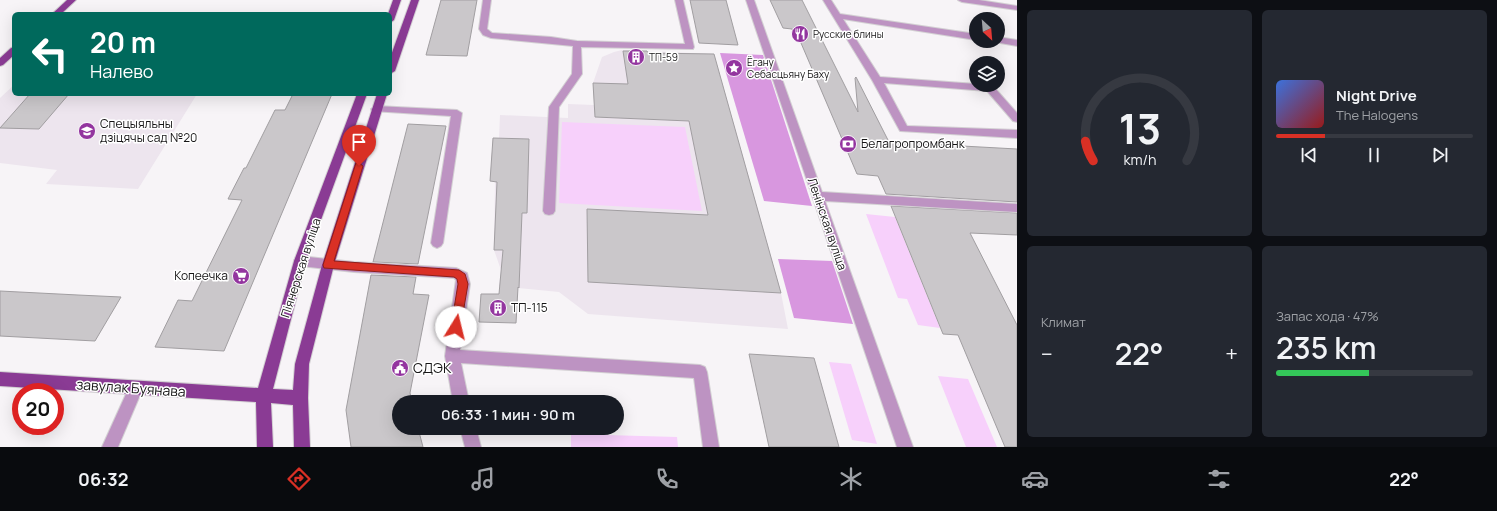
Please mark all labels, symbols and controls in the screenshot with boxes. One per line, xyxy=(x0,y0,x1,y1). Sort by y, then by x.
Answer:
north arrow xyxy=(969,12,1005,48)
map controls xyxy=(969,12,1005,92)
text: 20 m xyxy=(90,23,156,61)
restaurant icon: Русские блины xyxy=(790,24,810,44)
place label: Русские блины xyxy=(813,27,883,41)
icon: left xyxy=(24,28,76,80)
building icon: ТП-59 xyxy=(626,47,646,67)
place label: ТП-59 xyxy=(649,50,678,64)
place label: Ёгану Себасцьяну Баху xyxy=(747,55,830,81)
button: layers xyxy=(969,56,1005,92)
place icon: Ёгану Себасцьяну Баху xyxy=(724,58,744,78)
text: Налево xyxy=(90,59,154,83)
text: Night Drive xyxy=(1336,85,1417,106)
text: 13 xyxy=(1118,100,1161,156)
text: The Halogens xyxy=(1336,106,1418,124)
place label: Спецыяльны дзіцячы сад №20 xyxy=(100,115,197,146)
school or university icon: Спецыяльны дзіцячы сад №20 xyxy=(77,121,97,141)
pin xyxy=(342,125,376,166)
icon: arrive xyxy=(348,131,370,153)
bank icon: Белагропромбанк xyxy=(838,134,858,154)
place label: Белагропромбанк xyxy=(861,135,966,152)
icon: previous xyxy=(1298,144,1320,166)
icon: pause xyxy=(1363,144,1385,166)
icon: next xyxy=(1429,144,1451,166)
text: km/h xyxy=(1123,150,1156,169)
street label: Ленінская вуліца xyxy=(804,175,851,272)
street label: Піянерская вуліца xyxy=(276,216,325,320)
supermarket icon: Копеечка xyxy=(231,266,251,286)
place label: Копеечка xyxy=(174,267,228,284)
building icon: ТП-115 xyxy=(488,298,508,318)
place label: ТП-115 xyxy=(511,299,548,316)
position arrow xyxy=(435,306,477,348)
text: Запас хода · 47% xyxy=(1276,307,1379,325)
text: Климат xyxy=(1041,313,1086,331)
text: 235 km xyxy=(1276,327,1376,368)
text: 22° xyxy=(1115,333,1163,374)
text: − xyxy=(1041,339,1053,369)
text: + xyxy=(1225,339,1238,369)
public building icon: СДЭК xyxy=(390,358,410,378)
place label: СДЭК xyxy=(413,358,452,377)
street label: завулак Буянава xyxy=(76,374,186,401)
speed limit sign: 20 xyxy=(12,383,64,435)
text: 06:33 · 1 мин · 90 m xyxy=(441,404,575,425)
icon: directions xyxy=(285,465,313,493)
icon: music xyxy=(469,465,497,493)
icon: phone xyxy=(653,465,681,493)
icon: climate xyxy=(837,465,865,493)
icon: car xyxy=(1021,465,1049,493)
icon: filters xyxy=(1205,465,1233,493)
text: 06:32 xyxy=(78,467,128,491)
text: 22° xyxy=(1389,467,1419,491)

